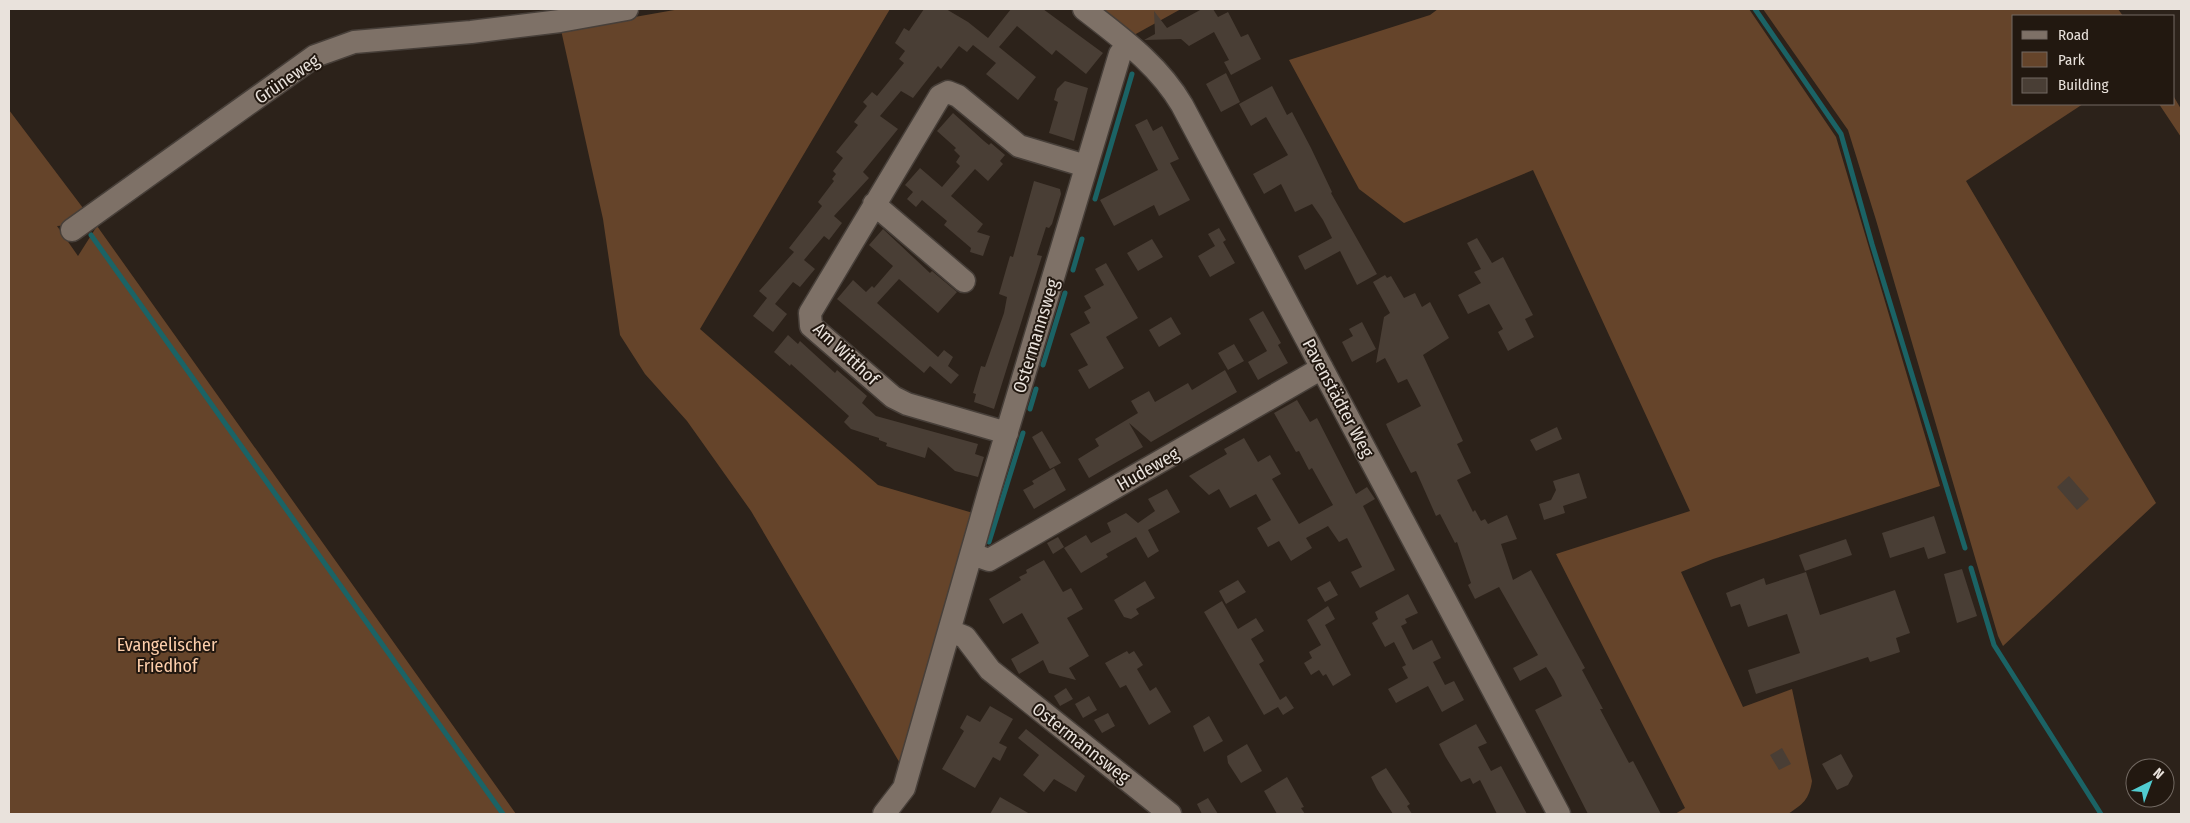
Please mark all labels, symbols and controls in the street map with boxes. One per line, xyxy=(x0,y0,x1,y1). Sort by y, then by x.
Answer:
legend xyxy=(2012,15,2175,105)
text: Road xyxy=(2058,26,2089,44)
street label: Grüneweg xyxy=(250,49,324,109)
text: Park xyxy=(2058,51,2085,69)
text: Building xyxy=(2058,76,2109,94)
street label: Ostermannsweg xyxy=(1008,276,1064,396)
street label: Am Witthof xyxy=(809,318,885,391)
street label: Pavenstädter Weg xyxy=(1298,335,1379,461)
street label: Hudeweg xyxy=(1113,442,1183,496)
park label: Evangelischer Friedhof xyxy=(117,634,218,677)
street label: Ostermannsweg xyxy=(1028,698,1135,788)
north arrow xyxy=(2125,758,2175,808)
text: N xyxy=(2150,765,2167,783)

